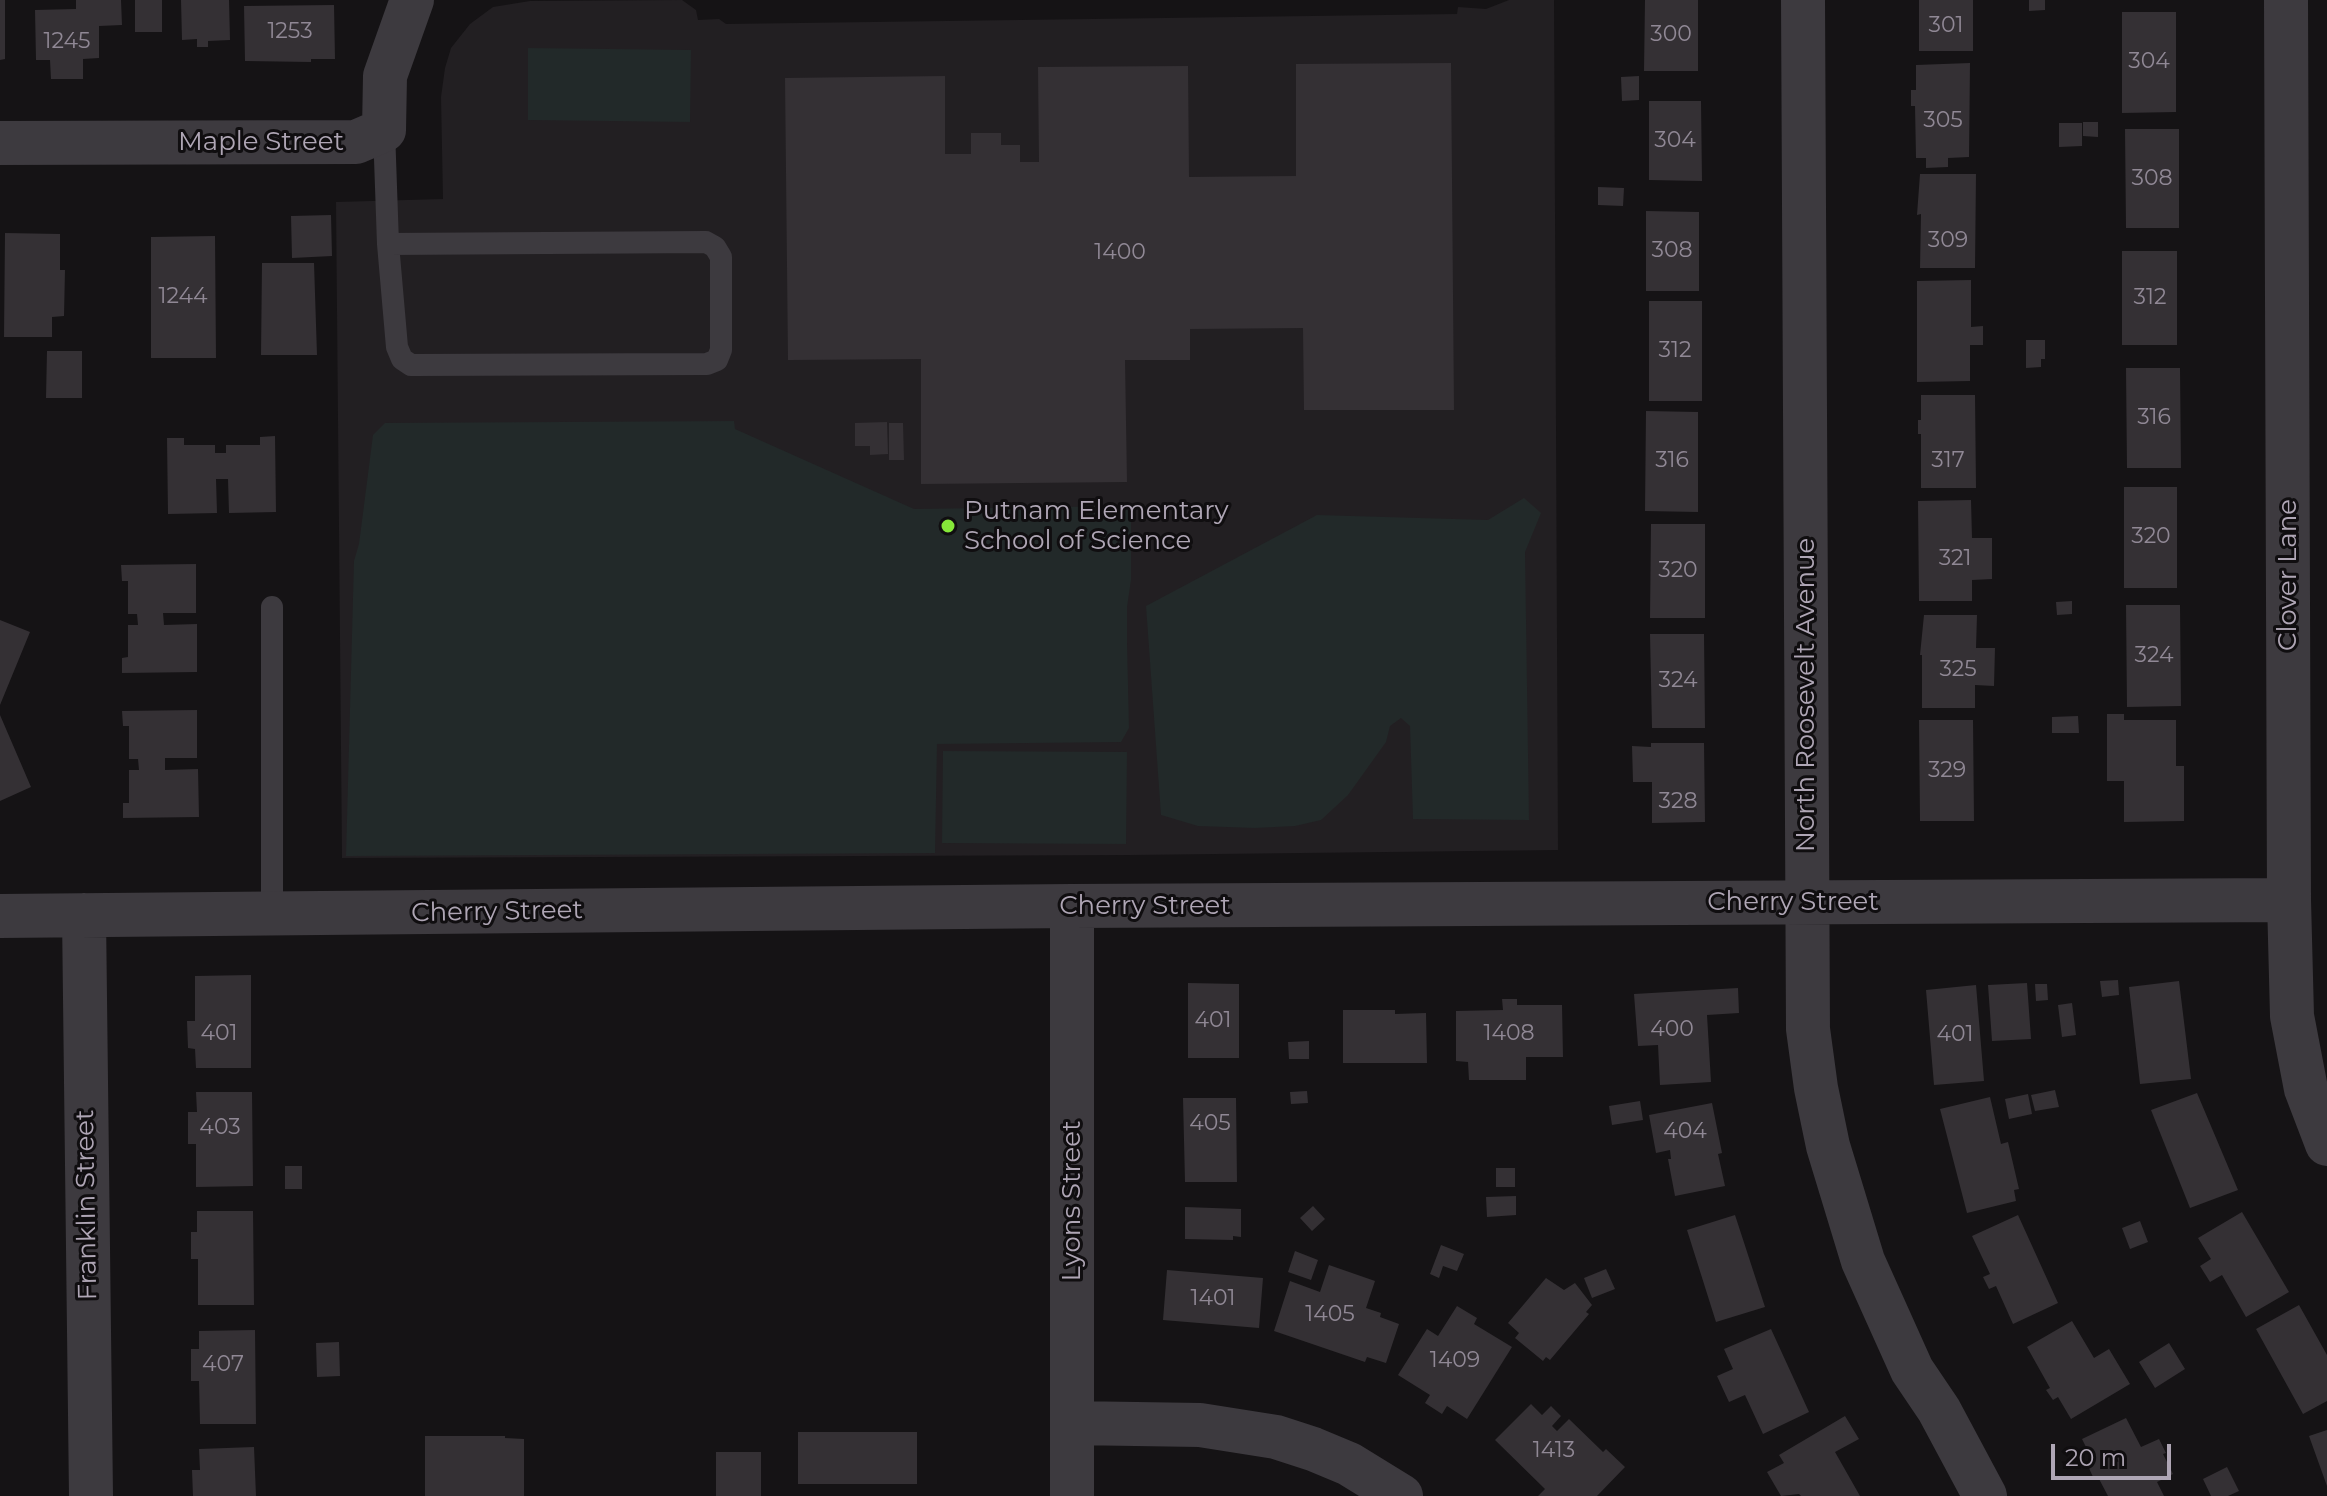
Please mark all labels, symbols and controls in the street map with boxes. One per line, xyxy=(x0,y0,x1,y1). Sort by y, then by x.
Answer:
house number: 301 xyxy=(1929,13,1963,39)
house number: 1253 xyxy=(267,19,313,45)
house number: 300 xyxy=(1650,22,1692,48)
house number: 1245 xyxy=(44,29,90,55)
house number: 304 xyxy=(2128,49,2170,75)
house number: 305 xyxy=(1923,108,1963,134)
street label: Maple Street xyxy=(178,126,344,158)
house number: 304 xyxy=(1654,128,1696,154)
house number: 308 xyxy=(2131,166,2173,192)
house number: 309 xyxy=(1928,228,1968,254)
house number: 308 xyxy=(1651,238,1693,264)
house number: 1400 xyxy=(1094,240,1146,266)
house number: 1244 xyxy=(158,284,208,310)
house number: 312 xyxy=(2134,285,2166,311)
house number: 312 xyxy=(1659,338,1691,364)
house number: 316 xyxy=(2137,405,2171,431)
house number: 316 xyxy=(1655,448,1689,474)
house number: 317 xyxy=(1931,448,1965,474)
place label: Putnam Elementary School of Science xyxy=(964,495,1229,556)
street label: Clover Lane xyxy=(2272,499,2304,651)
marker: Putnam Elementary School of Science xyxy=(939,517,957,535)
house number: 320 xyxy=(2131,524,2171,550)
street label: North Roosevelt Avenue xyxy=(1790,538,1822,852)
house number: 321 xyxy=(1939,546,1971,572)
house number: 320 xyxy=(1658,558,1698,584)
house number: 324 xyxy=(2135,643,2173,669)
house number: 325 xyxy=(1939,657,1977,683)
house number: 324 xyxy=(1659,668,1697,694)
house number: 329 xyxy=(1928,758,1966,784)
house number: 328 xyxy=(1659,789,1697,815)
street label: Cherry Street xyxy=(1707,886,1879,918)
street label: Cherry Street xyxy=(1059,890,1231,922)
street label: Cherry Street xyxy=(411,895,583,929)
house number: 401 xyxy=(1194,1008,1232,1034)
house number: 400 xyxy=(1650,1017,1694,1043)
house number: 401 xyxy=(200,1021,238,1047)
house number: 1408 xyxy=(1483,1021,1535,1047)
house number: 401 xyxy=(1936,1022,1974,1048)
street label: Franklin Street xyxy=(70,1109,104,1301)
house number: 405 xyxy=(1189,1111,1231,1137)
house number: 403 xyxy=(199,1115,241,1141)
house number: 404 xyxy=(1663,1119,1707,1145)
street label: Lyons Street xyxy=(1056,1121,1088,1281)
house number: 1401 xyxy=(1191,1286,1235,1312)
house number: 1405 xyxy=(1305,1302,1355,1328)
house number: 1409 xyxy=(1430,1348,1480,1374)
house number: 407 xyxy=(202,1352,244,1378)
scale bar xyxy=(2055,1428,2175,1478)
house number: 1413 xyxy=(1533,1438,1575,1464)
text: 20 m xyxy=(2065,1443,2126,1472)

